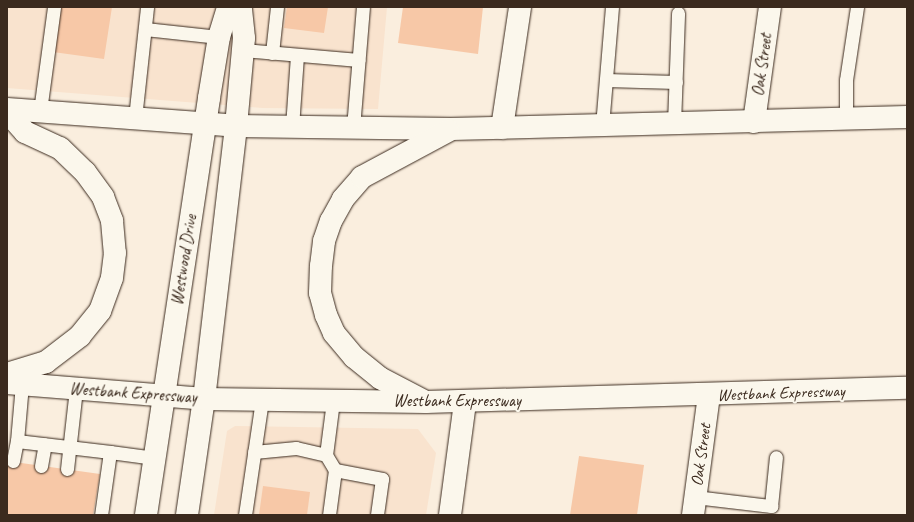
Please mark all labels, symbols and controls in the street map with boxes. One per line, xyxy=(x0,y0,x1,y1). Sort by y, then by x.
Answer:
street label: Oak Street xyxy=(748,32,776,98)
street label: Westwood Drive xyxy=(167,213,201,307)
street label: Westbank Expressway xyxy=(69,378,197,408)
street label: Westbank Expressway xyxy=(717,381,845,405)
street label: Westbank Expressway xyxy=(393,391,521,411)
street label: Oak Street xyxy=(687,422,715,488)

